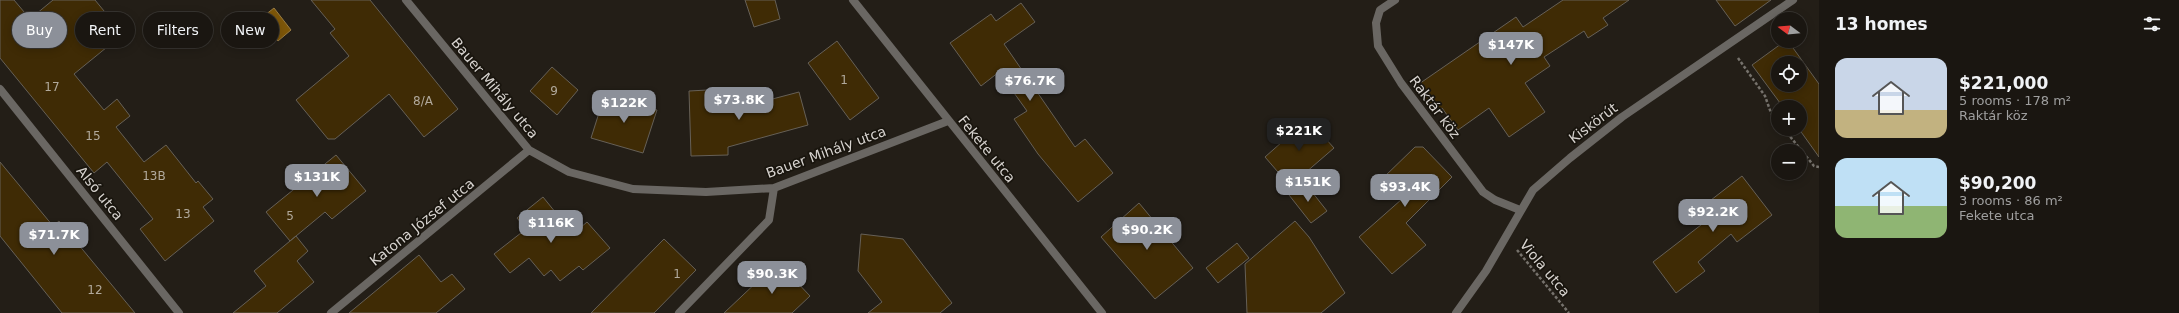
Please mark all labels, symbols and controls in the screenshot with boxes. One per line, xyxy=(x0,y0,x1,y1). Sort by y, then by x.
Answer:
chip: Buy xyxy=(12,12,67,48)
chip: Rent xyxy=(75,12,135,48)
chip: Filters xyxy=(143,12,213,48)
chip: New xyxy=(221,12,279,48)
north arrow xyxy=(1771,12,1807,48)
map controls xyxy=(1771,12,1807,180)
icon: filters xyxy=(2141,13,2163,35)
text: 13 homes xyxy=(1835,14,1928,34)
pin: $147K xyxy=(1483,32,1539,66)
street label: Bauer Mihály utca xyxy=(448,34,542,142)
text: $147K xyxy=(1488,37,1534,52)
button: locate xyxy=(1771,56,1807,92)
pin: $76.7K xyxy=(997,68,1063,102)
house number: 1 xyxy=(840,73,848,87)
text: $76.7K xyxy=(1004,73,1056,88)
street label: Raktár köz xyxy=(1406,73,1464,141)
text: $221,000 xyxy=(1959,73,2048,93)
icon: home xyxy=(1867,74,1915,122)
house number: 17 xyxy=(44,80,60,94)
house number: 9 xyxy=(550,84,558,98)
pin: $73.8K xyxy=(706,87,772,121)
pin: $122K xyxy=(596,90,652,124)
text: $73.8K xyxy=(713,92,765,107)
text: 5 rooms · 178 m² xyxy=(1959,93,2071,108)
house number: 8/A xyxy=(413,94,434,108)
text: $122K xyxy=(601,95,647,110)
street label: Kiskörút xyxy=(1566,99,1621,146)
button: + xyxy=(1771,100,1807,136)
text: Raktár köz xyxy=(1959,108,2028,123)
street label: Fekete utca xyxy=(955,112,1019,186)
pin: $221K xyxy=(1271,118,1327,152)
street label: Bauer Mihály utca xyxy=(764,123,888,181)
text: $221K xyxy=(1276,123,1322,138)
house number: 15 xyxy=(85,129,101,143)
button: − xyxy=(1771,144,1807,180)
street label: Alsó utca xyxy=(74,163,126,223)
pin: $131K xyxy=(289,164,345,198)
house number: 13B xyxy=(142,169,166,183)
text: $131K xyxy=(294,169,340,184)
pin: $151K xyxy=(1280,169,1336,203)
text: $90,200 xyxy=(1959,173,2036,193)
text: $151K xyxy=(1285,174,1331,189)
pin: $93.4K xyxy=(1372,174,1438,208)
icon: home xyxy=(1867,174,1915,222)
street label: Katona József utca xyxy=(367,175,477,269)
text: $93.4K xyxy=(1379,179,1431,194)
text: 3 rooms · 86 m² xyxy=(1959,193,2063,208)
pin: $92.2K xyxy=(1680,199,1746,233)
text: $92.2K xyxy=(1687,204,1739,219)
house number: 13 xyxy=(175,207,191,221)
text: Fekete utca xyxy=(1959,208,2035,223)
house number: 5 xyxy=(286,209,294,223)
pin: $116K xyxy=(523,210,579,244)
text: $116K xyxy=(528,215,574,230)
pin: $90.2K xyxy=(1114,217,1180,251)
pin: $71.7K xyxy=(21,222,87,256)
text: $90.2K xyxy=(1121,222,1173,237)
text: $71.7K xyxy=(28,227,80,242)
street label: Viola utca xyxy=(1517,236,1573,300)
pin: $90.3K xyxy=(739,261,805,295)
text: $90.3K xyxy=(746,266,798,281)
house number: 1 xyxy=(673,267,681,281)
house number: 12 xyxy=(87,283,103,297)

